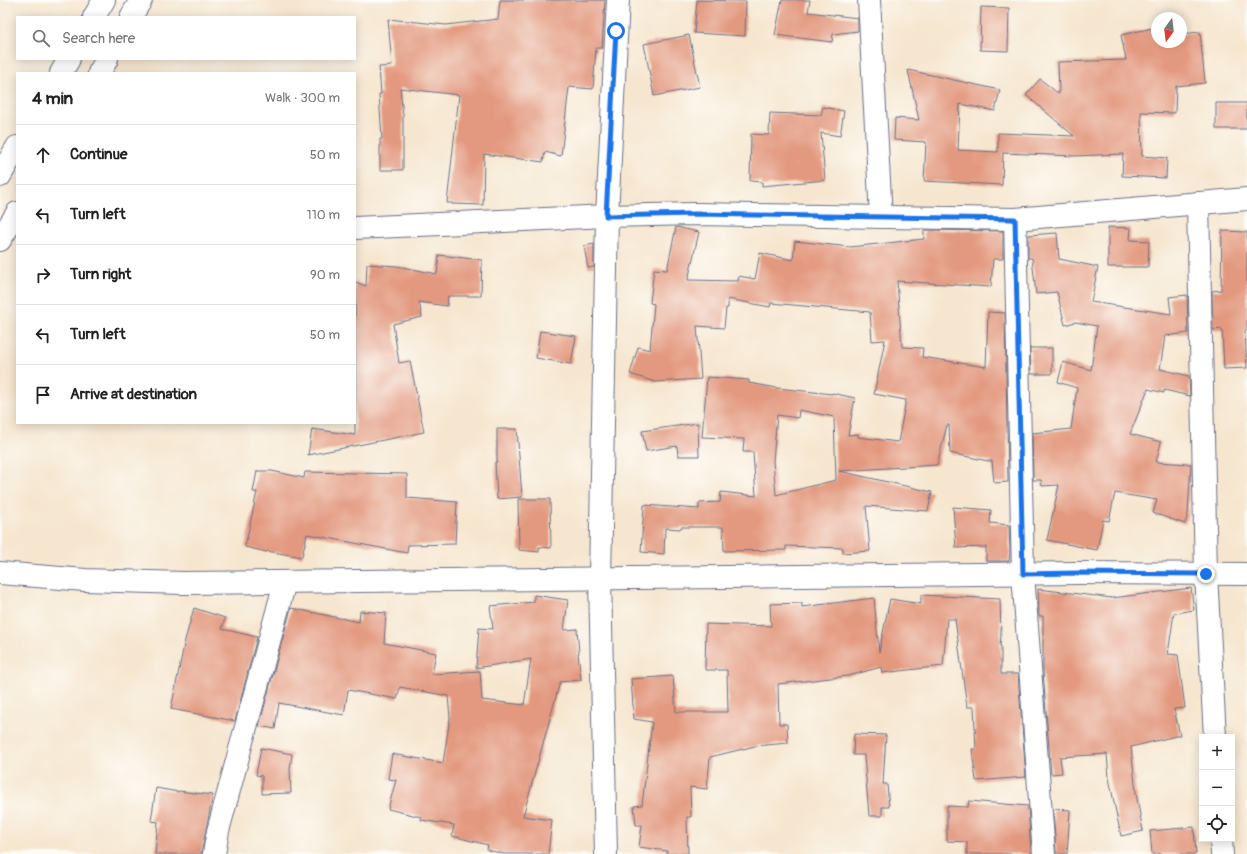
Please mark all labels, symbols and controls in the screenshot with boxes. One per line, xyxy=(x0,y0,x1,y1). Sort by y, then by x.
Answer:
north arrow xyxy=(1151,12,1187,48)
search box xyxy=(16,16,356,60)
route start xyxy=(607,22,625,40)
icon: search xyxy=(30,27,52,49)
text: Search here xyxy=(62,29,135,48)
text: 4 min xyxy=(32,88,73,109)
text: Walk · 300 m xyxy=(265,90,340,106)
icon: ahead xyxy=(32,144,54,166)
text: Continue xyxy=(70,145,128,164)
text: 50 m xyxy=(310,147,340,163)
icon: left xyxy=(32,204,54,226)
text: Turn left xyxy=(70,205,126,224)
text: 110 m xyxy=(307,207,340,223)
icon: right xyxy=(32,264,54,286)
text: Turn right xyxy=(70,265,131,284)
text: 90 m xyxy=(310,267,340,283)
icon: left xyxy=(32,324,54,346)
text: Turn left xyxy=(70,325,126,344)
text: 50 m xyxy=(310,327,340,343)
icon: arrive xyxy=(32,384,54,406)
text: Arrive at destination xyxy=(70,385,197,404)
route end xyxy=(1197,565,1215,583)
map controls xyxy=(1199,734,1235,842)
button: + xyxy=(1199,734,1235,770)
button: − xyxy=(1199,770,1235,806)
button: locate xyxy=(1199,806,1235,842)

